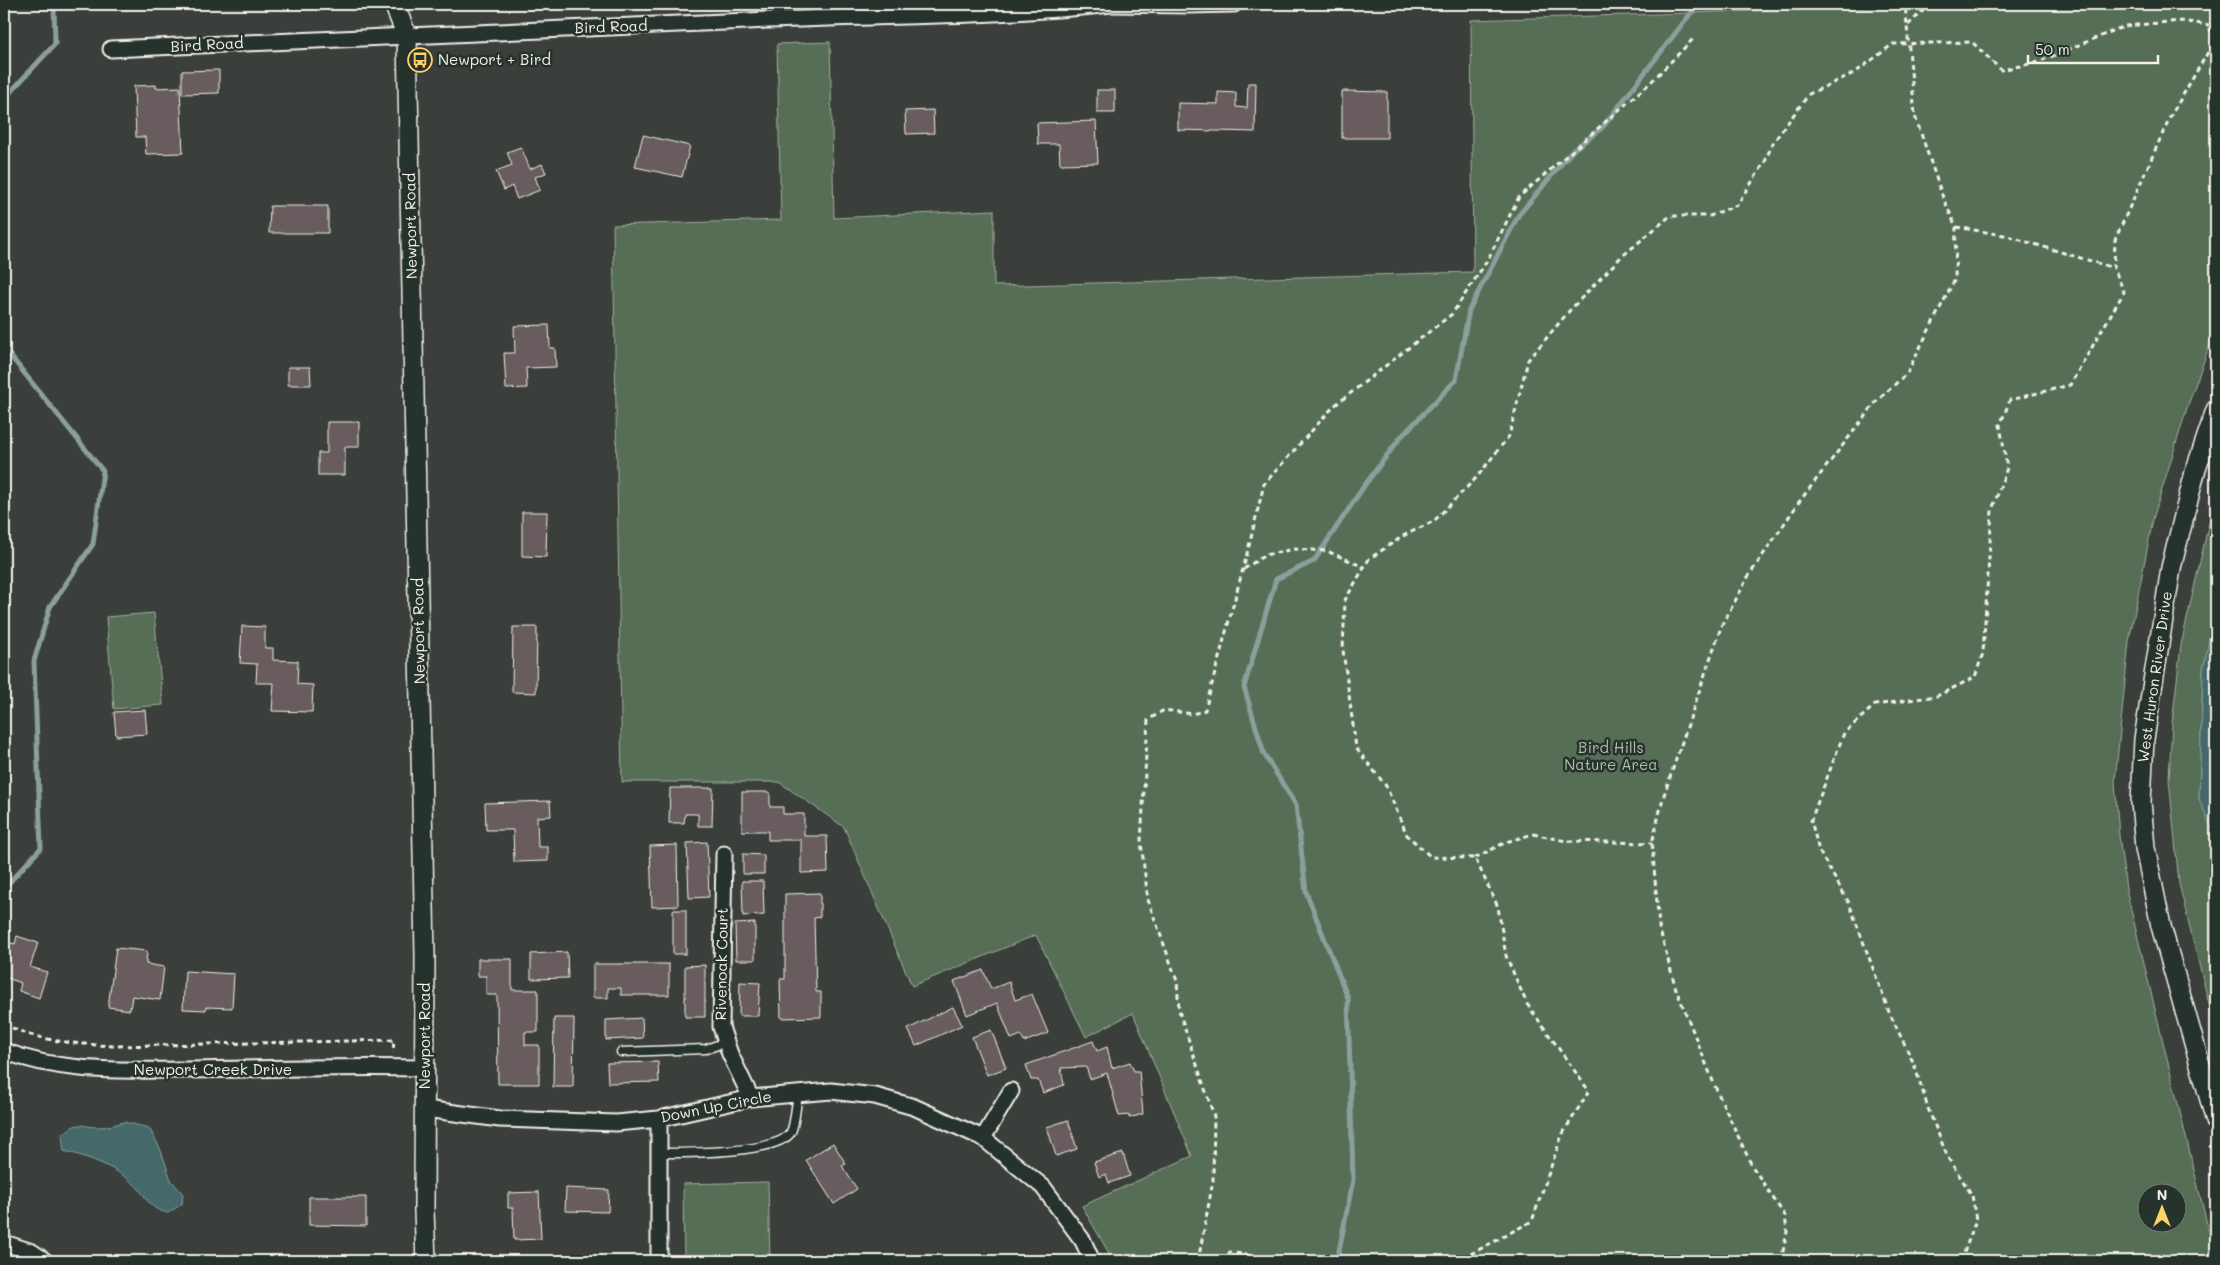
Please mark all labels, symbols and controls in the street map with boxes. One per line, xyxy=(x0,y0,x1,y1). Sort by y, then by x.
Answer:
street label: Bird Road xyxy=(574,15,648,37)
street label: Bird Road xyxy=(170,32,244,56)
scale bar xyxy=(2028,32,2158,64)
text: 50 m xyxy=(2035,39,2070,59)
bus stop icon: Newport + Bird xyxy=(407,47,433,73)
place label: Newport + Bird xyxy=(438,49,551,69)
street label: Newport Road xyxy=(399,173,421,279)
street label: Newport Road xyxy=(407,578,429,684)
street label: West Huron River Drive xyxy=(2132,590,2176,764)
park label: Bird Hills Nature Area xyxy=(1564,737,1658,774)
street label: Rivenoak Court xyxy=(710,907,732,1020)
street label: Newport Road xyxy=(414,983,434,1089)
street label: Newport Creek Drive xyxy=(134,1059,292,1079)
street label: Down Up Circle xyxy=(659,1085,773,1127)
north arrow xyxy=(2138,1182,2188,1232)
text: N xyxy=(2157,1185,2167,1204)

